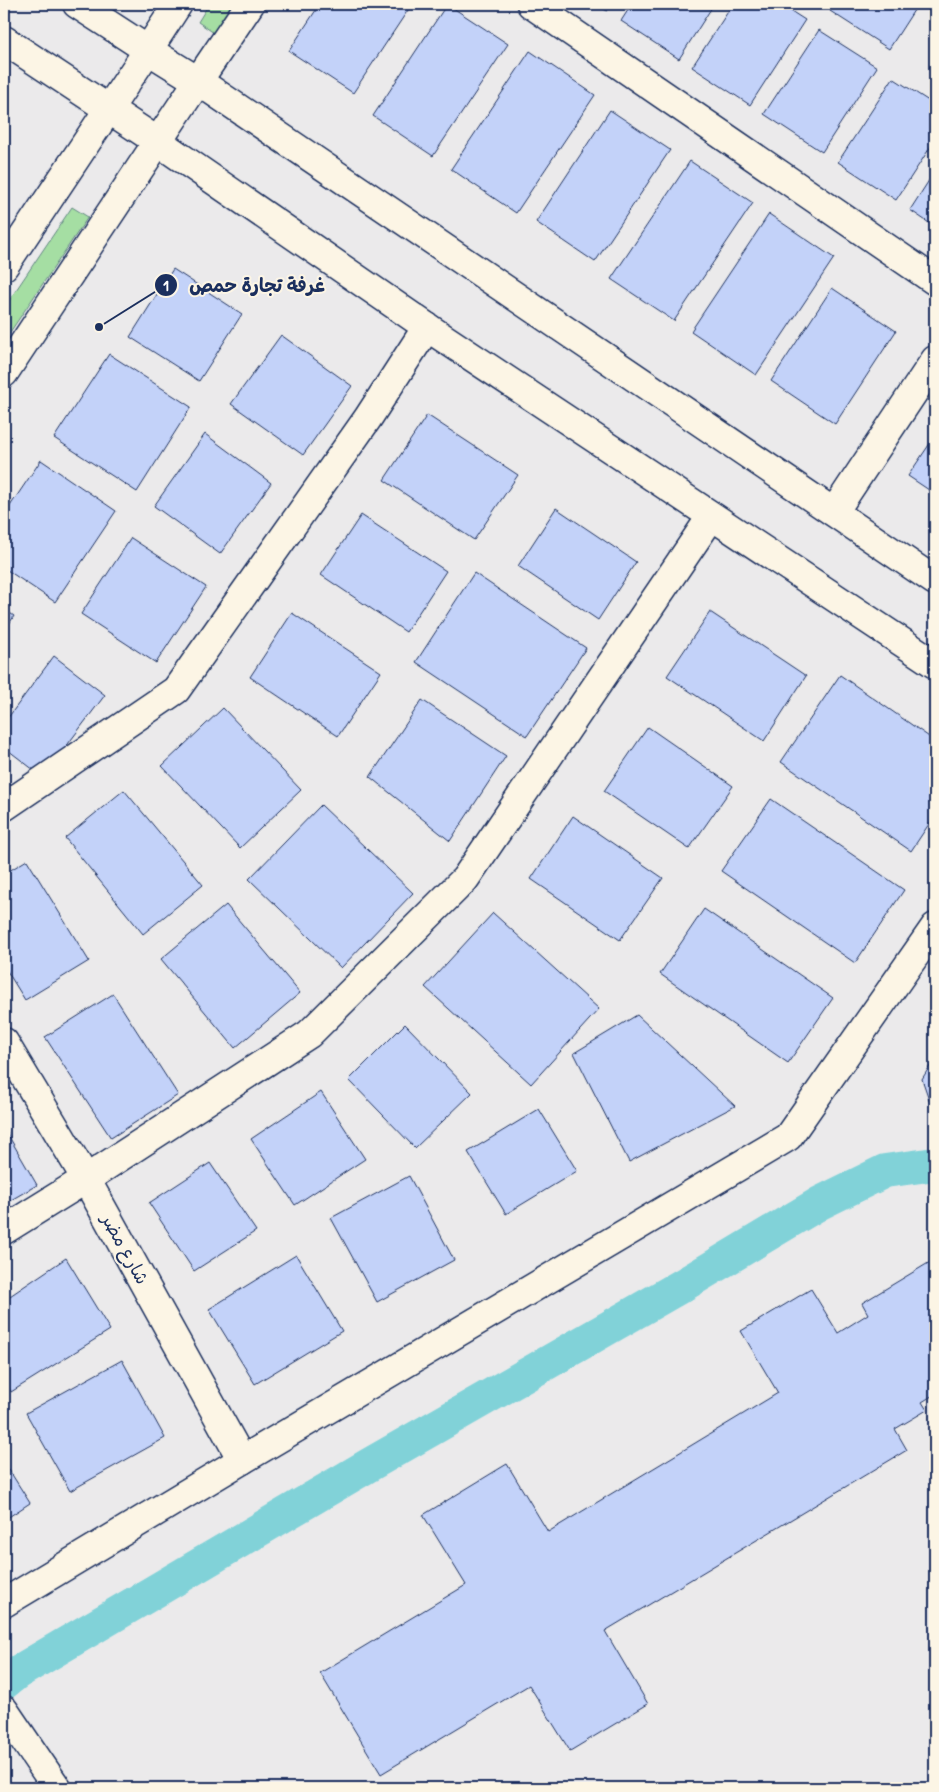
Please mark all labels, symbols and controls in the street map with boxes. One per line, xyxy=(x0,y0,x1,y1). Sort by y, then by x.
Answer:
callout: غرفة تجارة حمص xyxy=(154,268,335,302)
text: غرفة تجارة حمص xyxy=(189,272,325,298)
text: 1 xyxy=(163,275,169,296)
street label: شارع مضر xyxy=(95,1207,155,1288)

